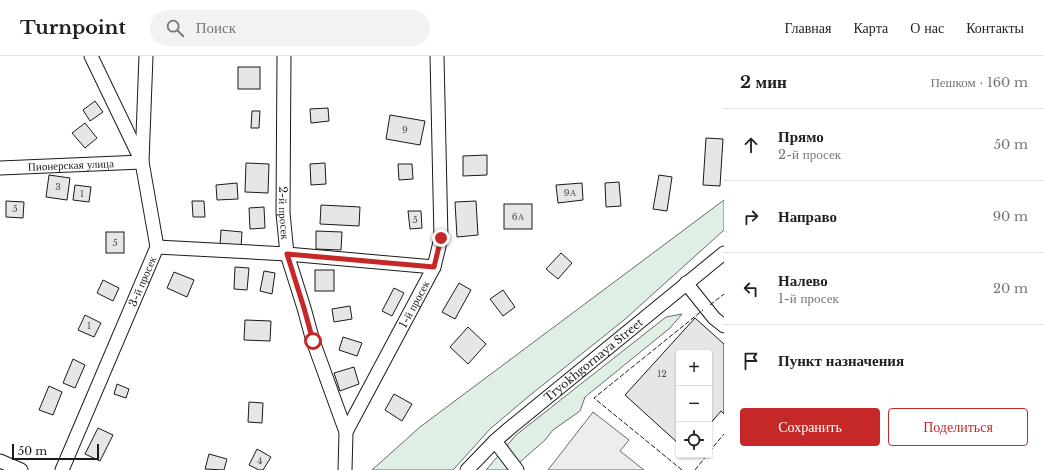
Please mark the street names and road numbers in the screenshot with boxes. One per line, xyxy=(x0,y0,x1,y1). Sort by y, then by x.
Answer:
street label: Пионерская улица xyxy=(28,156,114,174)
street label: 2-й просек xyxy=(276,186,293,241)
street label: 3-й просек xyxy=(125,254,159,309)
street label: 1-й просек xyxy=(396,277,433,330)
street label: Tryokhgornaya Street xyxy=(541,315,646,404)

